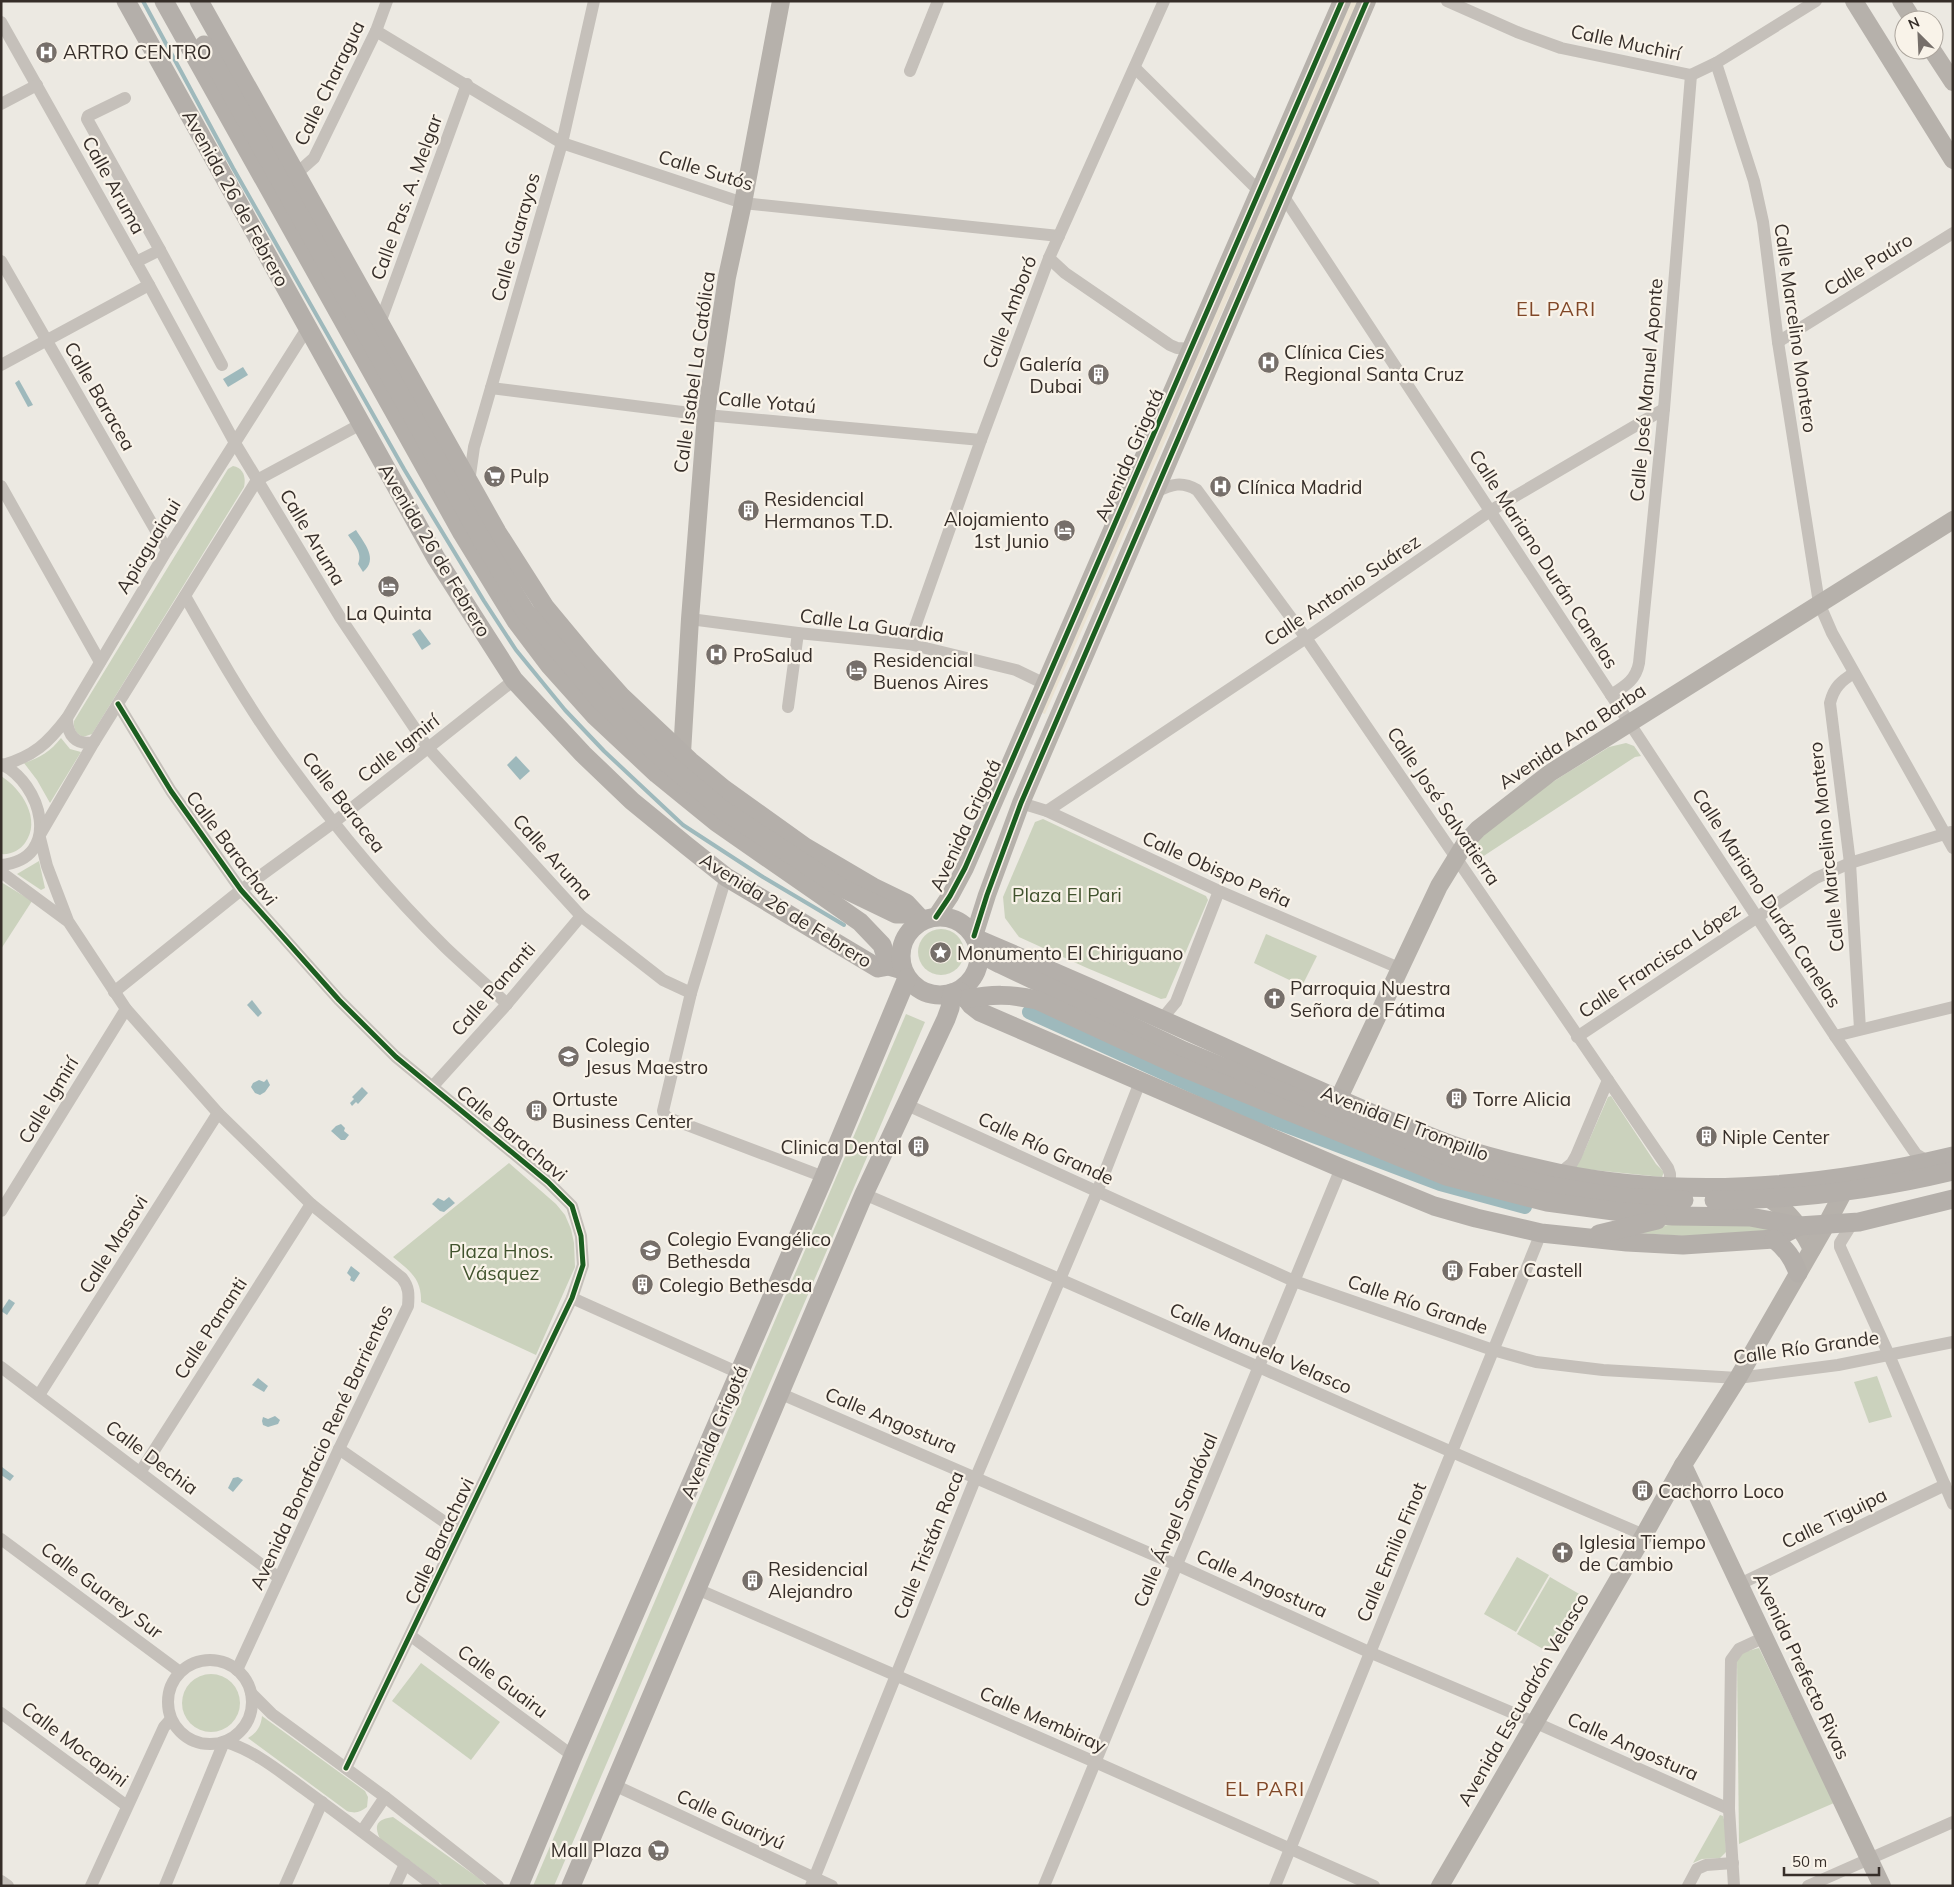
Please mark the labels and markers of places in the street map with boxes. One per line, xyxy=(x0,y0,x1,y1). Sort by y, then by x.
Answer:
hospital icon: ARTRO CENTRO xyxy=(35,40,59,64)
place label: ARTRO CENTRO xyxy=(63,40,211,64)
place label: Clínica Cies Regional Santa Cruz xyxy=(1284,340,1464,386)
hospital icon: Clínica Cies Regional Santa Cruz xyxy=(1256,351,1280,375)
place label: Galería Dubai xyxy=(1019,352,1082,398)
building icon: Galería Dubai xyxy=(1086,363,1110,387)
supermarket icon: Pulp xyxy=(482,464,506,488)
place label: Pulp xyxy=(510,464,549,488)
hospital icon: Clínica Madrid xyxy=(1209,475,1233,499)
place label: Clínica Madrid xyxy=(1237,475,1362,499)
place label: Residencial Hermanos T.D. xyxy=(764,487,893,533)
building icon: Residencial Hermanos T.D. xyxy=(736,498,760,522)
place label: Alojamiento 1st Junio xyxy=(944,507,1049,553)
hotel icon: Alojamiento 1st Junio xyxy=(1053,518,1077,542)
hotel icon: La Quinta xyxy=(377,575,401,599)
place label: La Quinta xyxy=(346,601,432,625)
hospital icon: ProSalud xyxy=(705,643,729,667)
place label: ProSalud xyxy=(733,643,813,667)
place label: Residencial Buenos Aires xyxy=(873,648,989,694)
hotel icon: Residencial Buenos Aires xyxy=(845,659,869,683)
place icon: Monumento El Chiriguano xyxy=(929,941,953,965)
place label: Monumento El Chiriguano xyxy=(957,941,1183,965)
place label: Parroquia Nuestra Señora de Fátima xyxy=(1290,976,1451,1022)
church icon: Parroquia Nuestra Señora de Fátima xyxy=(1262,987,1286,1011)
place label: Colegio Jesus Maestro xyxy=(585,1033,708,1079)
school or university icon: Colegio Jesus Maestro xyxy=(557,1044,581,1068)
place label: Ortuste Business Center xyxy=(552,1087,693,1133)
building icon: Torre Alicia xyxy=(1445,1087,1469,1111)
place label: Torre Alicia xyxy=(1473,1087,1571,1111)
building icon: Ortuste Business Center xyxy=(524,1098,548,1122)
building icon: Niple Center xyxy=(1694,1125,1718,1149)
place label: Niple Center xyxy=(1722,1125,1830,1149)
place label: Clinica Dental xyxy=(780,1135,902,1159)
building icon: Clinica Dental xyxy=(906,1135,930,1159)
place label: Colegio Evangélico Bethesda xyxy=(667,1227,831,1273)
school or university icon: Colegio Evangélico Bethesda xyxy=(639,1238,663,1262)
building icon: Faber Castell xyxy=(1440,1258,1464,1282)
place label: Faber Castell xyxy=(1468,1258,1583,1282)
building icon: Colegio Bethesda xyxy=(631,1273,655,1297)
place label: Colegio Bethesda xyxy=(659,1273,812,1297)
building icon: Cachorro Loco xyxy=(1630,1479,1654,1503)
place label: Cachorro Loco xyxy=(1658,1479,1784,1503)
place label: Iglesia Tiempo de Cambio xyxy=(1579,1530,1706,1576)
church icon: Iglesia Tiempo de Cambio xyxy=(1551,1541,1575,1565)
place label: Residencial Alejandro xyxy=(768,1557,868,1603)
building icon: Residencial Alejandro xyxy=(740,1568,764,1592)
place label: Mall Plaza xyxy=(551,1838,642,1862)
supermarket icon: Mall Plaza xyxy=(646,1838,670,1862)

